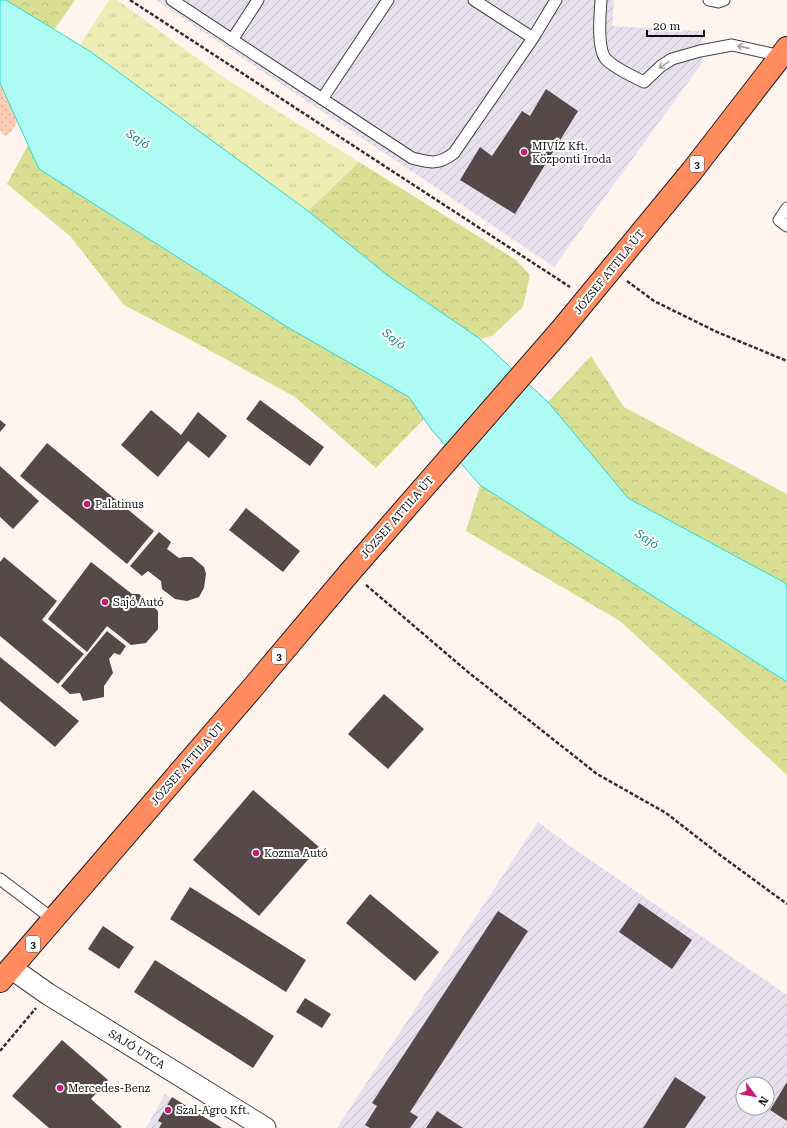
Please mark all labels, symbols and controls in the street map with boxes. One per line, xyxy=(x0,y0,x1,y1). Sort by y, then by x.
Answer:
scale bar xyxy=(647,12,704,38)
text: 20 m xyxy=(653,19,680,33)
one-way arrow xyxy=(737,43,750,50)
one-way arrow xyxy=(658,60,669,69)
water label: Sajó xyxy=(123,126,152,152)
place label: MIVÍZ Kft. Központi Iroda xyxy=(532,139,611,166)
marker: MIVÍZ Kft. Központi Iroda xyxy=(519,147,529,157)
road number: 3 xyxy=(690,156,704,172)
street label: JÓZSEF ATTILA ÚT xyxy=(571,227,647,317)
water label: Sajó xyxy=(379,325,408,352)
street label: JÓZSEF ATTILA ÚT xyxy=(357,473,437,561)
place label: Palatinus xyxy=(95,498,144,511)
marker: Palatinus xyxy=(82,499,92,509)
water label: Sajó xyxy=(632,526,661,552)
place label: Sajó Autó xyxy=(113,596,164,609)
marker: Sajó Autó xyxy=(100,597,110,607)
road number: 3 xyxy=(272,648,286,664)
street label: JÓZSEF ATTILA ÚT xyxy=(147,720,227,808)
place label: Kozma Autó xyxy=(264,847,328,860)
marker: Kozma Autó xyxy=(251,848,261,858)
road number: 3 xyxy=(26,936,40,952)
street label: SAJÓ UTCA xyxy=(106,1026,168,1072)
north arrow xyxy=(735,1076,775,1116)
place label: Mercedes-Benz xyxy=(68,1082,150,1095)
marker: Mercedes-Benz xyxy=(55,1083,65,1093)
text: N xyxy=(755,1094,771,1109)
place label: Szal-Agro Kft. xyxy=(176,1104,250,1117)
marker: Szal-Agro Kft. xyxy=(163,1105,173,1115)

